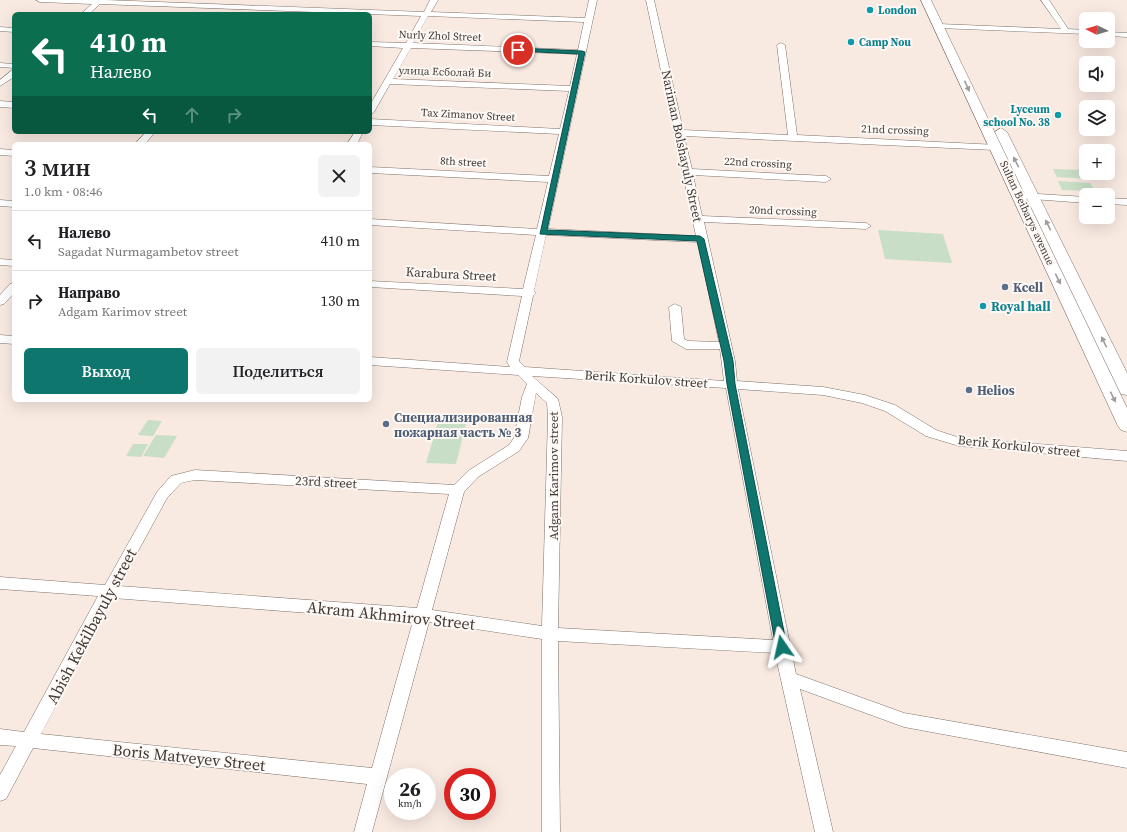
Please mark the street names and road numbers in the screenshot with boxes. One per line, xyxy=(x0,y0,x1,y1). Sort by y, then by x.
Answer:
street label: Nurly Zhol Street xyxy=(398,27,482,45)
street label: улица Есболай Би xyxy=(398,63,492,81)
street label: Nariman Bolshayuly Street xyxy=(658,69,707,224)
street label: Tax Zimanov Street xyxy=(421,105,516,125)
street label: 21nd crossing xyxy=(861,121,929,139)
street label: 8th street xyxy=(440,153,487,171)
street label: 22nd crossing xyxy=(724,154,792,172)
street label: Sultan Beibarys avenue xyxy=(996,158,1058,268)
street label: 20nd crossing xyxy=(749,202,817,220)
street label: Karabura Street xyxy=(405,263,497,285)
street label: Berik Korkulov street xyxy=(584,366,709,392)
street label: Adgam Karimov street xyxy=(545,411,562,541)
street label: Berik Korkulov street xyxy=(957,431,1082,461)
street label: 23rd street xyxy=(295,472,358,492)
street label: Abish Kekilbayuly street xyxy=(41,544,142,708)
street label: Akram Akhmirov Street xyxy=(306,595,477,635)
street label: Boris Matveyev Street xyxy=(112,738,267,776)

